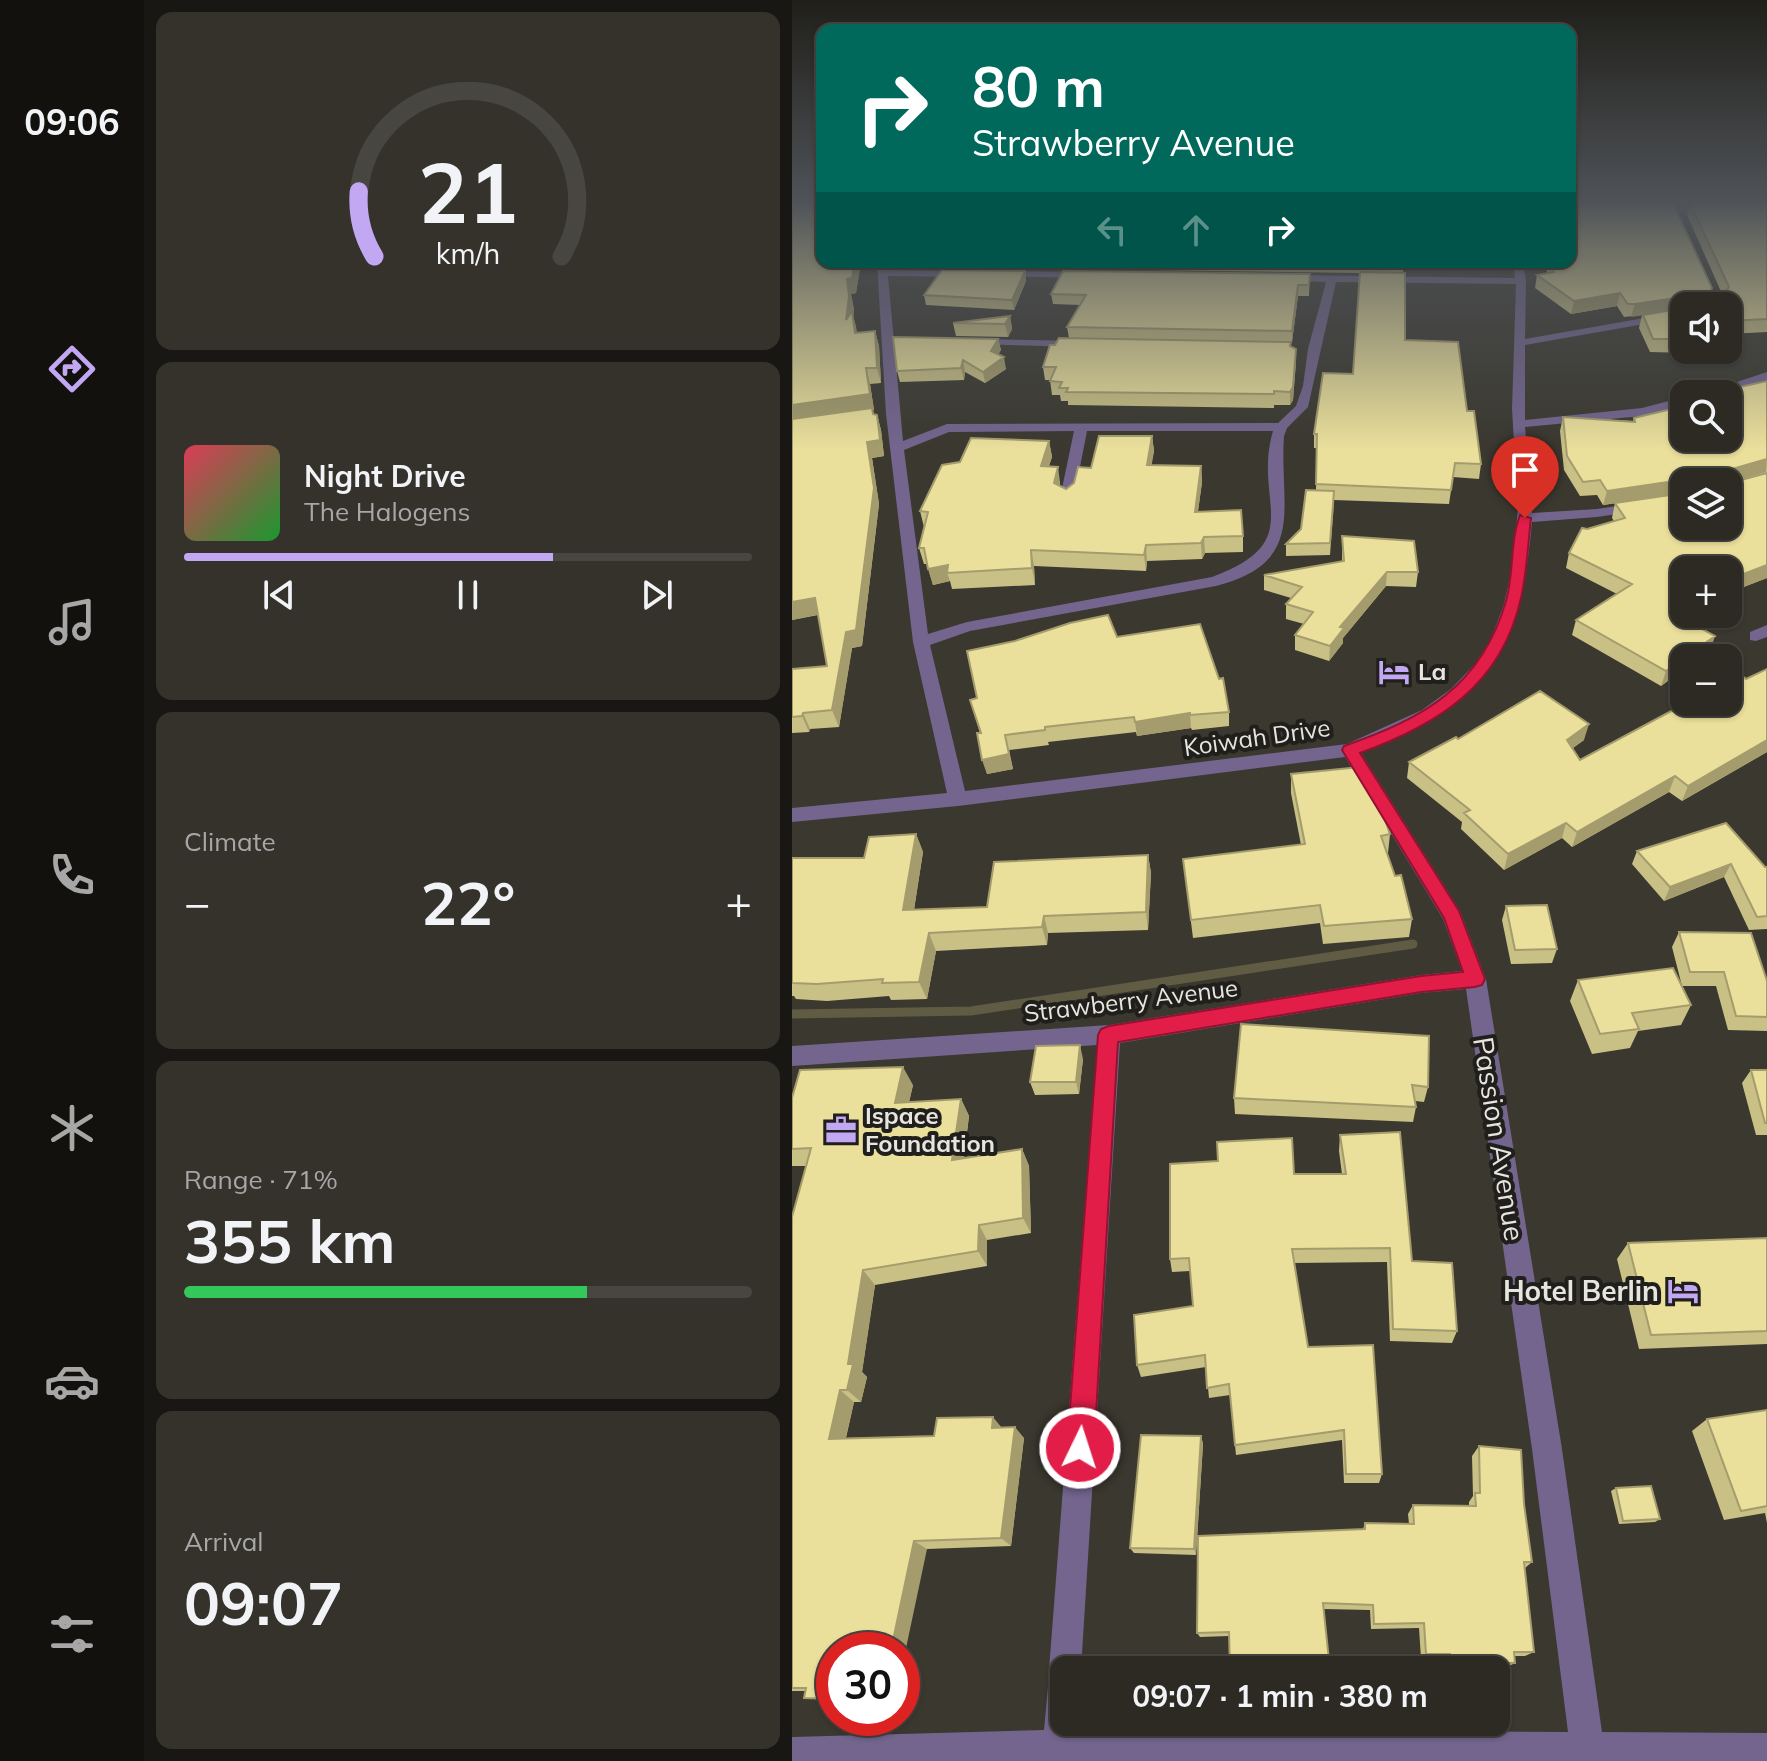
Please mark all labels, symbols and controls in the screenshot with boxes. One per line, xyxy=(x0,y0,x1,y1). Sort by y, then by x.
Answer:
text: 80 m xyxy=(972,51,1105,121)
icon: right xyxy=(840,56,944,160)
text: 09:06 xyxy=(24,99,120,144)
text: Strawberry Avenue xyxy=(972,120,1295,165)
text: 21 xyxy=(418,138,518,243)
icon: left xyxy=(1090,208,1134,252)
icon: ahead xyxy=(1174,208,1218,252)
icon: right xyxy=(1258,208,1302,252)
text: km/h xyxy=(436,235,500,271)
map controls xyxy=(1670,292,1742,716)
button: sound xyxy=(1670,292,1742,364)
icon: directions xyxy=(44,341,100,397)
button: search xyxy=(1670,380,1742,452)
pin xyxy=(1491,436,1559,518)
icon: arrive xyxy=(1503,448,1547,492)
text: Night Drive xyxy=(304,457,466,495)
button: layers xyxy=(1670,468,1742,540)
text: The Halogens xyxy=(304,495,470,528)
button: + xyxy=(1670,556,1742,628)
icon: previous xyxy=(257,573,301,617)
icon: pause xyxy=(446,573,490,617)
icon: next xyxy=(635,573,679,617)
icon: music xyxy=(44,594,100,650)
button: − xyxy=(1670,644,1742,716)
hotel icon: La xyxy=(1377,655,1411,689)
place label: La xyxy=(1418,656,1446,686)
street label: Koiwah Drive xyxy=(1182,712,1332,762)
text: Climate xyxy=(184,825,276,858)
icon: phone xyxy=(44,847,100,903)
text: 22° xyxy=(421,865,515,940)
text: − xyxy=(184,875,210,930)
text: + xyxy=(726,875,752,930)
street label: Strawberry Avenue xyxy=(1022,972,1240,1028)
street label: Passion Avenue xyxy=(1466,1034,1533,1243)
icon: climate xyxy=(44,1100,100,1156)
place label: Ispace Foundation xyxy=(865,1100,995,1158)
office icon: Ispace Foundation xyxy=(824,1113,858,1147)
text: Range · 71% xyxy=(184,1163,338,1196)
text: 355 km xyxy=(184,1203,396,1278)
place label: Hotel Berlin xyxy=(1503,1273,1659,1308)
hotel icon: Hotel Berlin xyxy=(1666,1274,1700,1308)
icon: car xyxy=(44,1353,100,1409)
position arrow xyxy=(1038,1406,1122,1490)
text: Arrival xyxy=(184,1525,264,1558)
text: 09:07 xyxy=(184,1565,343,1640)
icon: filters xyxy=(44,1606,100,1662)
speed limit sign: 30 xyxy=(816,1632,920,1736)
text: 09:07 · 1 min · 380 m xyxy=(1132,1677,1428,1715)

